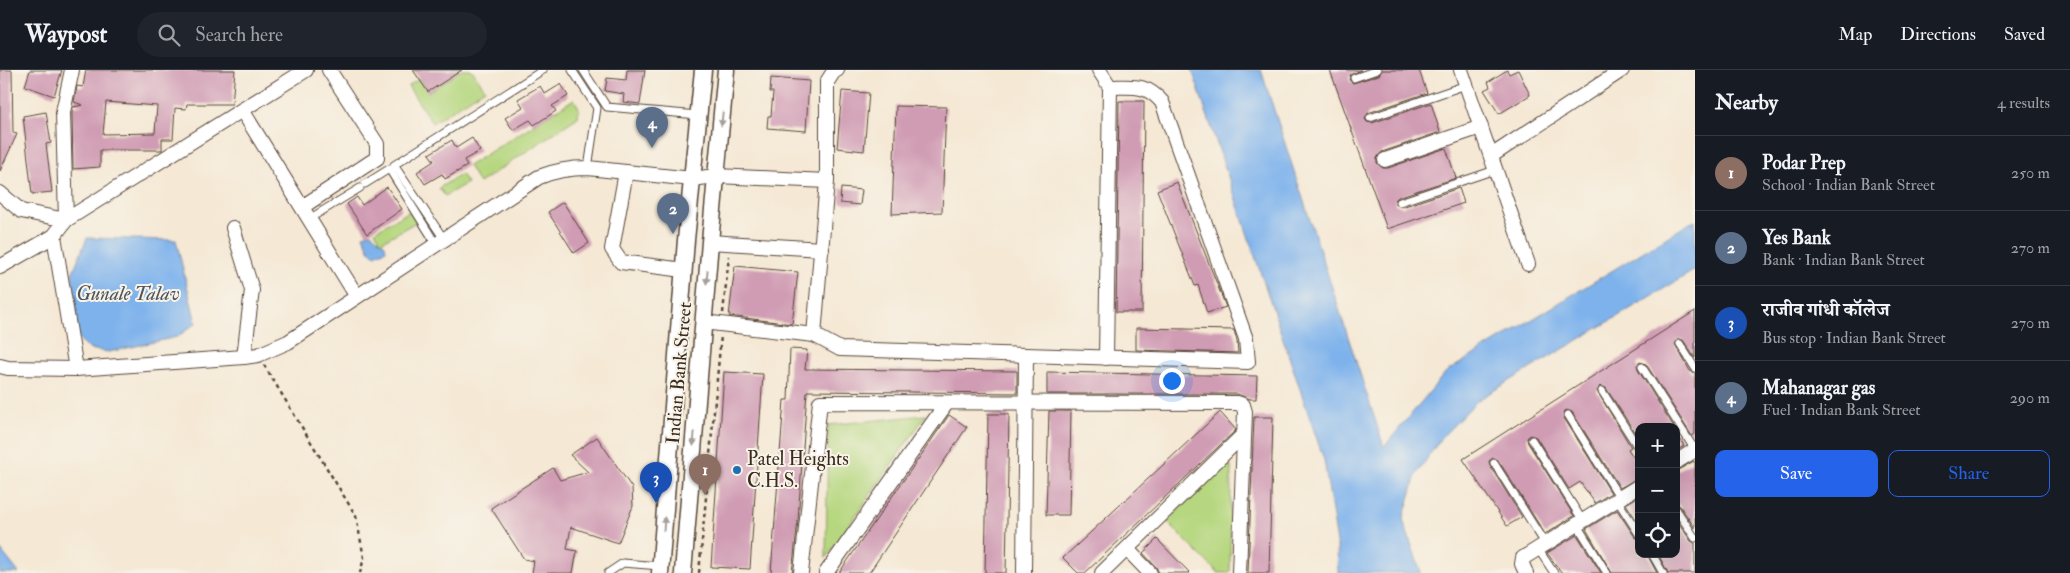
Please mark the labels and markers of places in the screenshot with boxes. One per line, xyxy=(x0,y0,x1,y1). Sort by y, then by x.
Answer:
pin: 4 xyxy=(636,107,668,148)
pin: 2 xyxy=(657,193,689,234)
place label: Patel Heights C.H.S. xyxy=(747,447,849,493)
pin: 1 xyxy=(689,454,721,495)
pin: 3 xyxy=(640,462,672,503)
marker: Patel Heights C.H.S. xyxy=(731,464,743,476)

